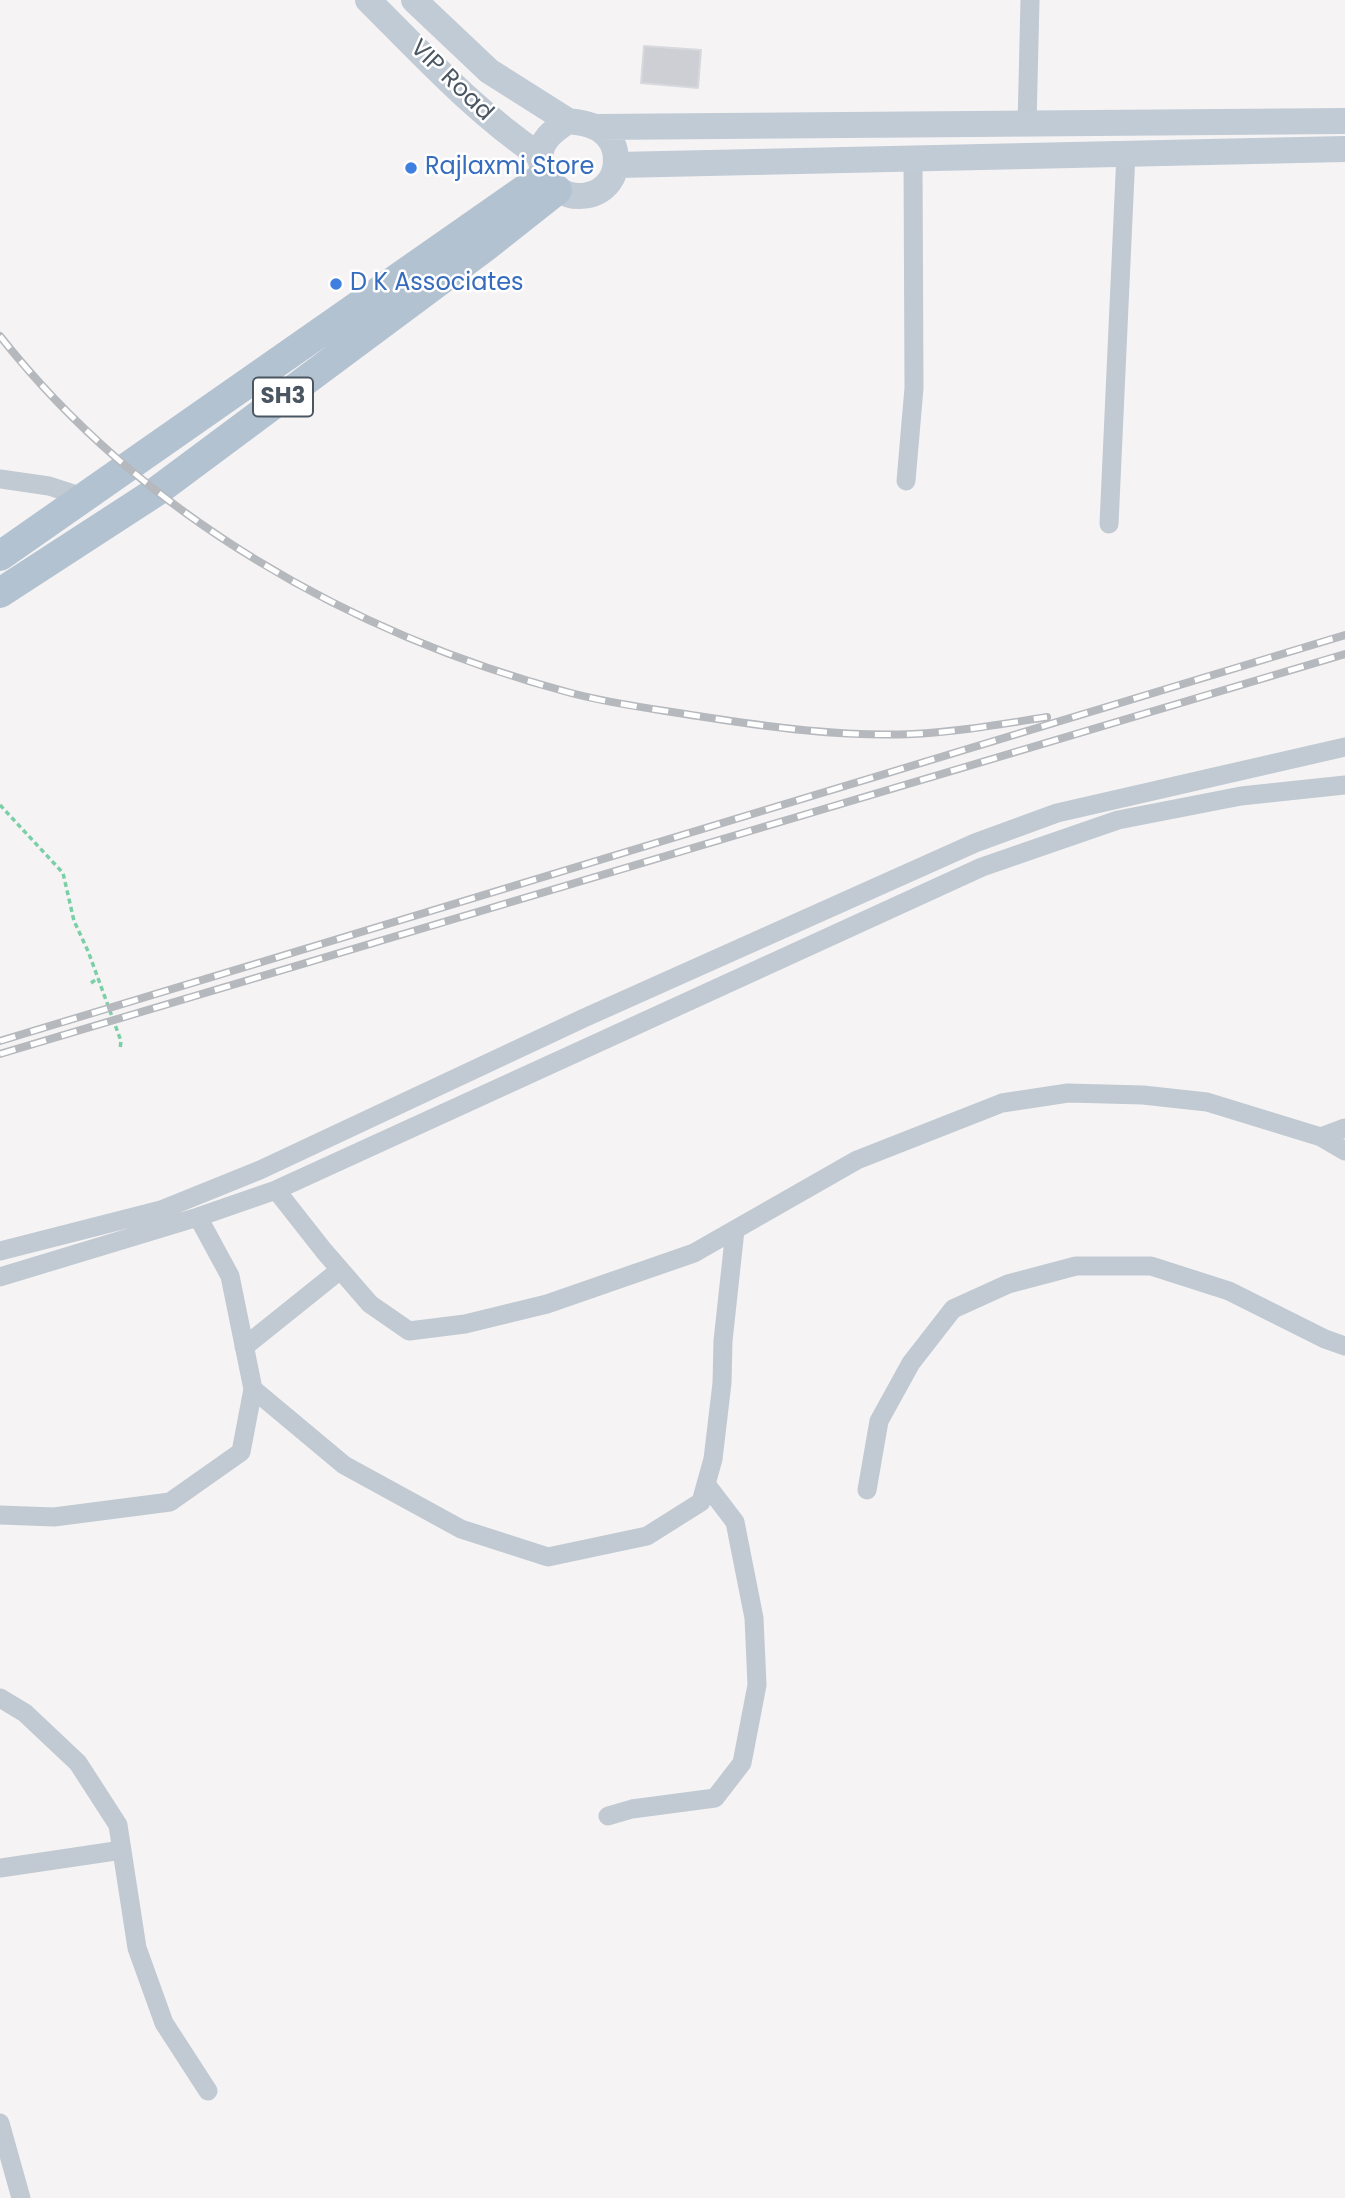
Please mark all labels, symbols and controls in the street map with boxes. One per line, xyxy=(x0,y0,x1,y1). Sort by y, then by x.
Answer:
street label: VIP Road xyxy=(403,34,499,128)
place label: Rajlaxmi Store xyxy=(425,154,594,182)
marker: Rajlaxmi Store xyxy=(403,160,419,176)
place label: D K Associates xyxy=(350,270,524,298)
marker: D K Associates xyxy=(328,276,344,292)
road number: SH3 xyxy=(253,378,313,416)

